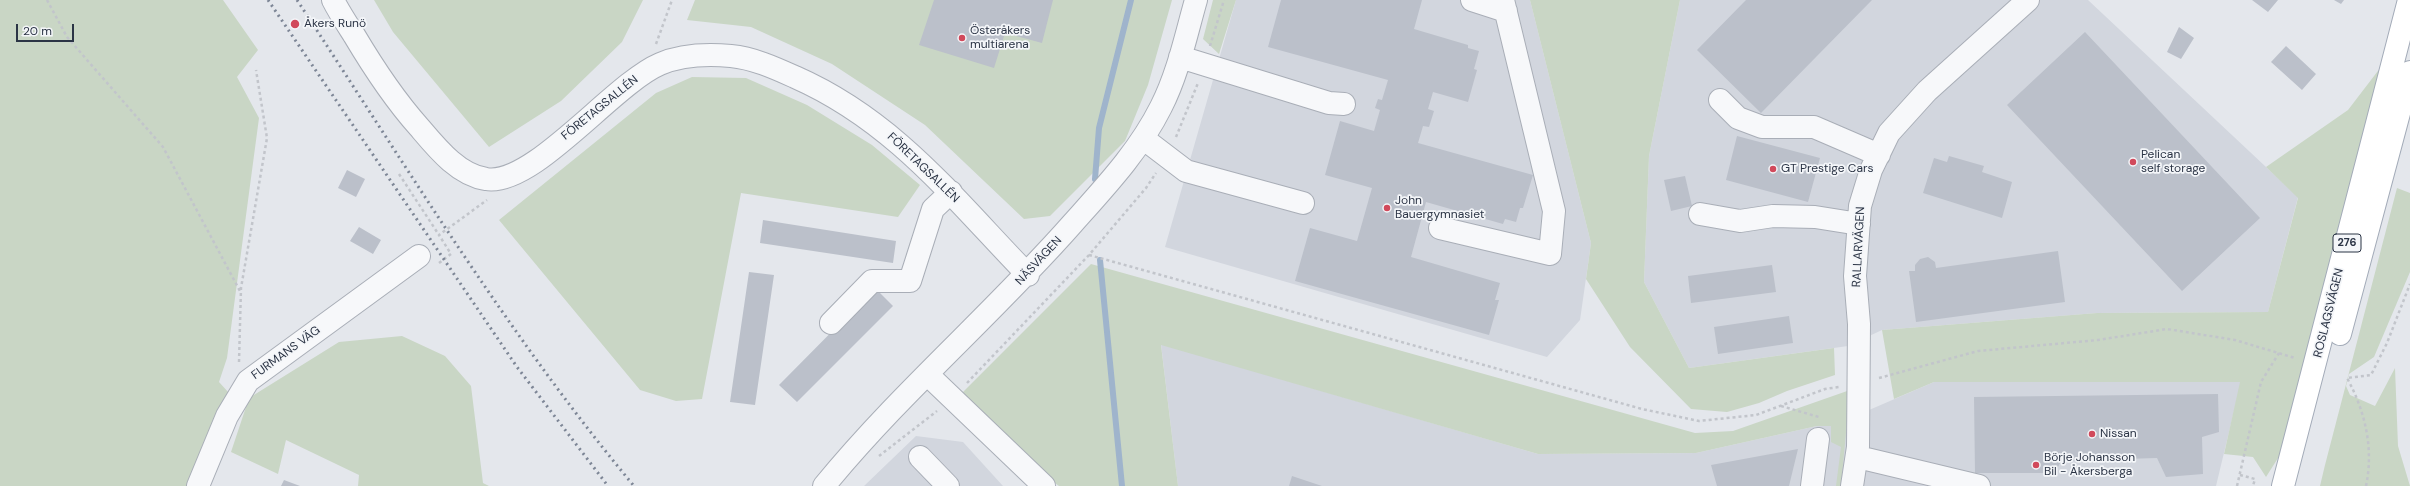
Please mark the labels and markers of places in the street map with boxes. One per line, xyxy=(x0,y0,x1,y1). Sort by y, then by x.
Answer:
place label: Åkers Runö xyxy=(304,17,366,31)
marker: Åkers Runö xyxy=(289,18,301,30)
place label: Österåkers multiarena xyxy=(970,24,1030,52)
marker: Österåkers multiarena xyxy=(957,33,967,43)
place label: Pelican self storage xyxy=(2141,148,2205,176)
marker: Pelican self storage xyxy=(2128,157,2138,167)
place label: GT Prestige Cars xyxy=(1781,162,1873,176)
marker: GT Prestige Cars xyxy=(1768,164,1778,174)
place label: John Bauergymnasiet xyxy=(1395,194,1484,222)
marker: John Bauergymnasiet xyxy=(1382,203,1392,213)
place label: Nissan xyxy=(2100,427,2137,441)
marker: Nissan xyxy=(2087,429,2097,439)
place label: Börje Johansson Bil - Åkersberga xyxy=(2044,451,2135,479)
marker: Börje Johansson Bil - Åkersberga xyxy=(2031,460,2041,470)

